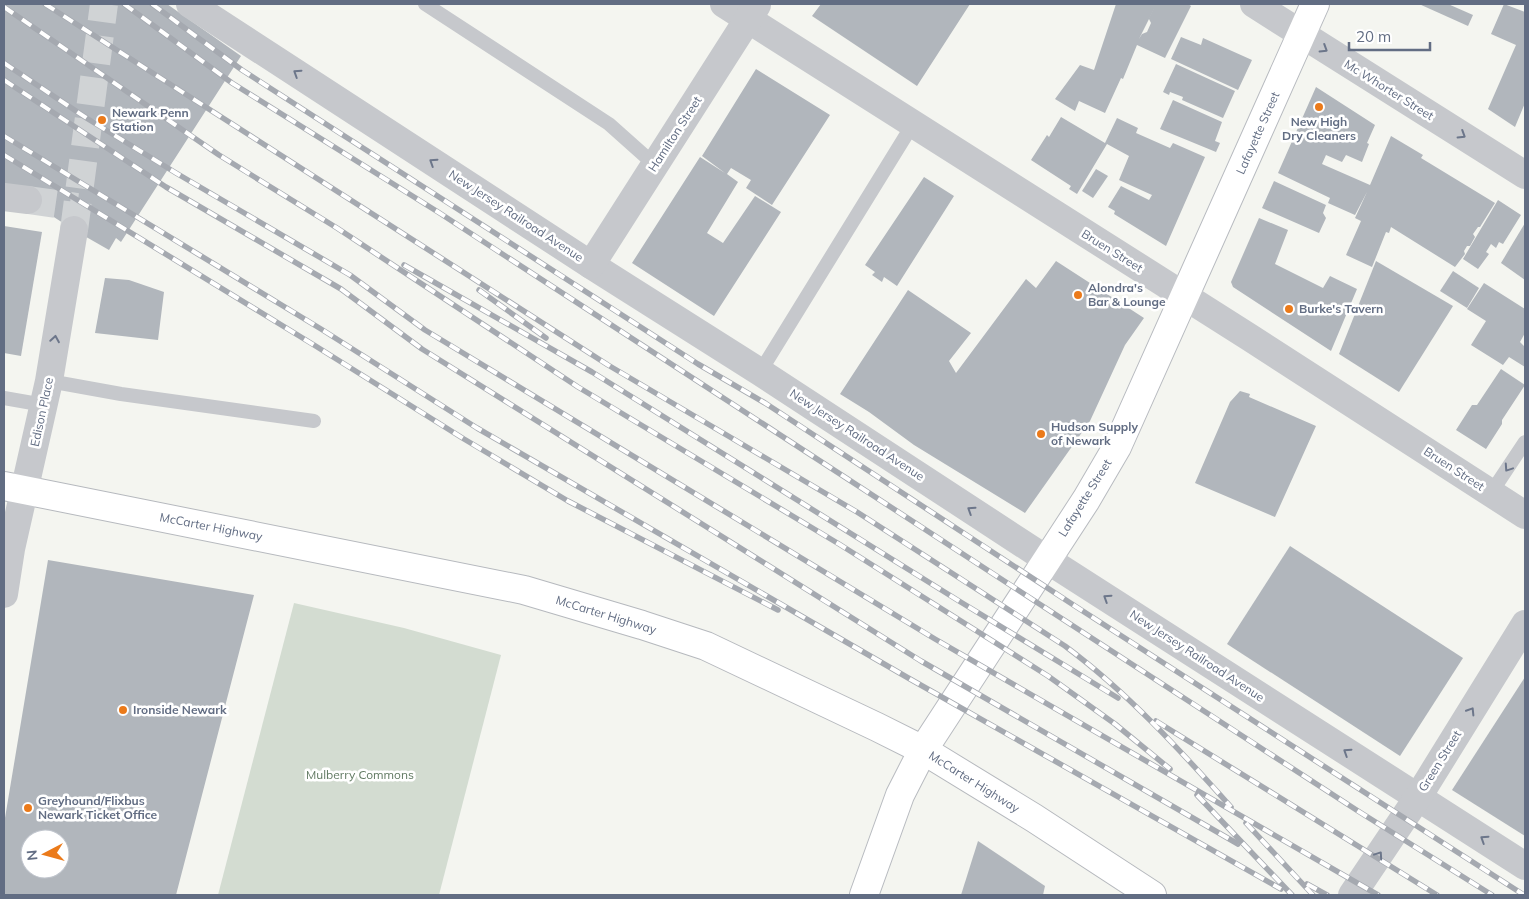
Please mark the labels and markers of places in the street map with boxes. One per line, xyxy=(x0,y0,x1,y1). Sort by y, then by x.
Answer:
marker: New High Dry Cleaners xyxy=(1313,101,1325,113)
place label: Newark Penn Station xyxy=(112,105,189,134)
marker: Newark Penn Station xyxy=(96,114,108,126)
place label: New High Dry Cleaners xyxy=(1282,114,1356,143)
place label: Alondra's Bar & Lounge xyxy=(1088,280,1166,309)
marker: Alondra's Bar & Lounge xyxy=(1072,289,1084,301)
place label: Burke's Tavern xyxy=(1299,301,1383,316)
marker: Burke's Tavern xyxy=(1283,303,1295,315)
place label: Hudson Supply of Newark xyxy=(1051,419,1138,448)
marker: Hudson Supply of Newark xyxy=(1035,428,1047,440)
place label: Ironside Newark xyxy=(133,702,227,717)
marker: Ironside Newark xyxy=(117,704,129,716)
place label: Greyhound/Flixbus Newark Ticket Office xyxy=(38,793,158,822)
marker: Greyhound/Flixbus Newark Ticket Office xyxy=(22,802,34,814)

